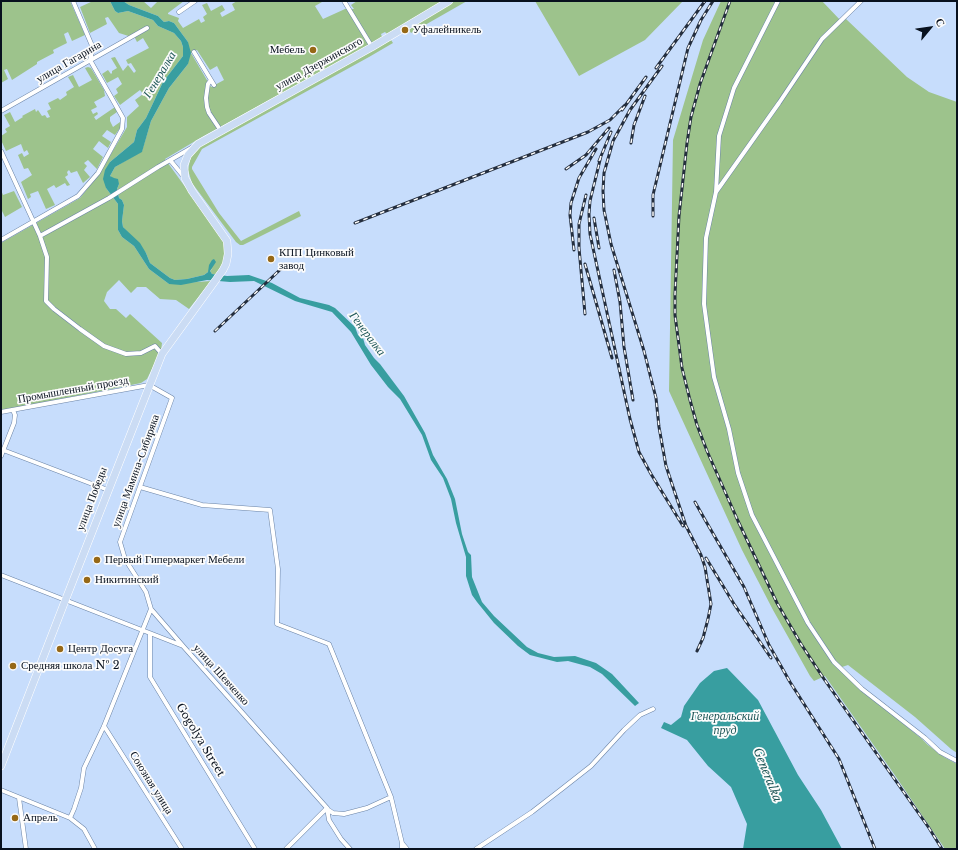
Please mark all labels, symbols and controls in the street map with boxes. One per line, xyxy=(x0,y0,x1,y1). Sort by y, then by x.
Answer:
north arrow xyxy=(910,8,950,48)
text: С xyxy=(932,15,949,29)
place label: Уфалейникель xyxy=(413,23,481,37)
marker: Уфалейникель xyxy=(400,25,410,35)
street label: улица Дзержинского xyxy=(273,35,365,93)
street label: улица Гагарина xyxy=(34,38,104,86)
place label: Мебель xyxy=(270,43,305,57)
marker: Мебель xyxy=(308,45,318,55)
water label: Генералка xyxy=(141,49,179,101)
place label: КПП Цинковый завод xyxy=(279,246,354,272)
marker: КПП Цинковый завод xyxy=(266,254,276,264)
water label: Генералка xyxy=(346,309,388,359)
street label: Промышленный проезд xyxy=(17,374,129,406)
street label: улица Мамина-Сибиряка xyxy=(109,413,163,529)
street label: улица Победы xyxy=(74,465,110,533)
place label: Первый Гипермаркет Мебели xyxy=(105,553,244,567)
marker: Первый Гипермаркет Мебели xyxy=(92,555,102,565)
place label: Никитинский xyxy=(95,573,159,587)
marker: Никитинский xyxy=(82,575,92,585)
place label: Центр Досуга xyxy=(68,642,133,656)
street label: улица Шевченко xyxy=(190,642,252,708)
marker: Центр Досуга xyxy=(55,644,65,654)
place label: Средняя школа № 2 xyxy=(21,659,120,673)
marker: Средняя школа № 2 xyxy=(8,661,18,671)
street label: Gogolya Street xyxy=(173,701,227,779)
water label: Генеральский пруд xyxy=(691,710,759,738)
water label: Generalka xyxy=(750,746,784,804)
street label: Союзная улица xyxy=(126,749,176,817)
place label: Апрель xyxy=(23,811,58,825)
marker: Апрель xyxy=(10,813,20,823)

